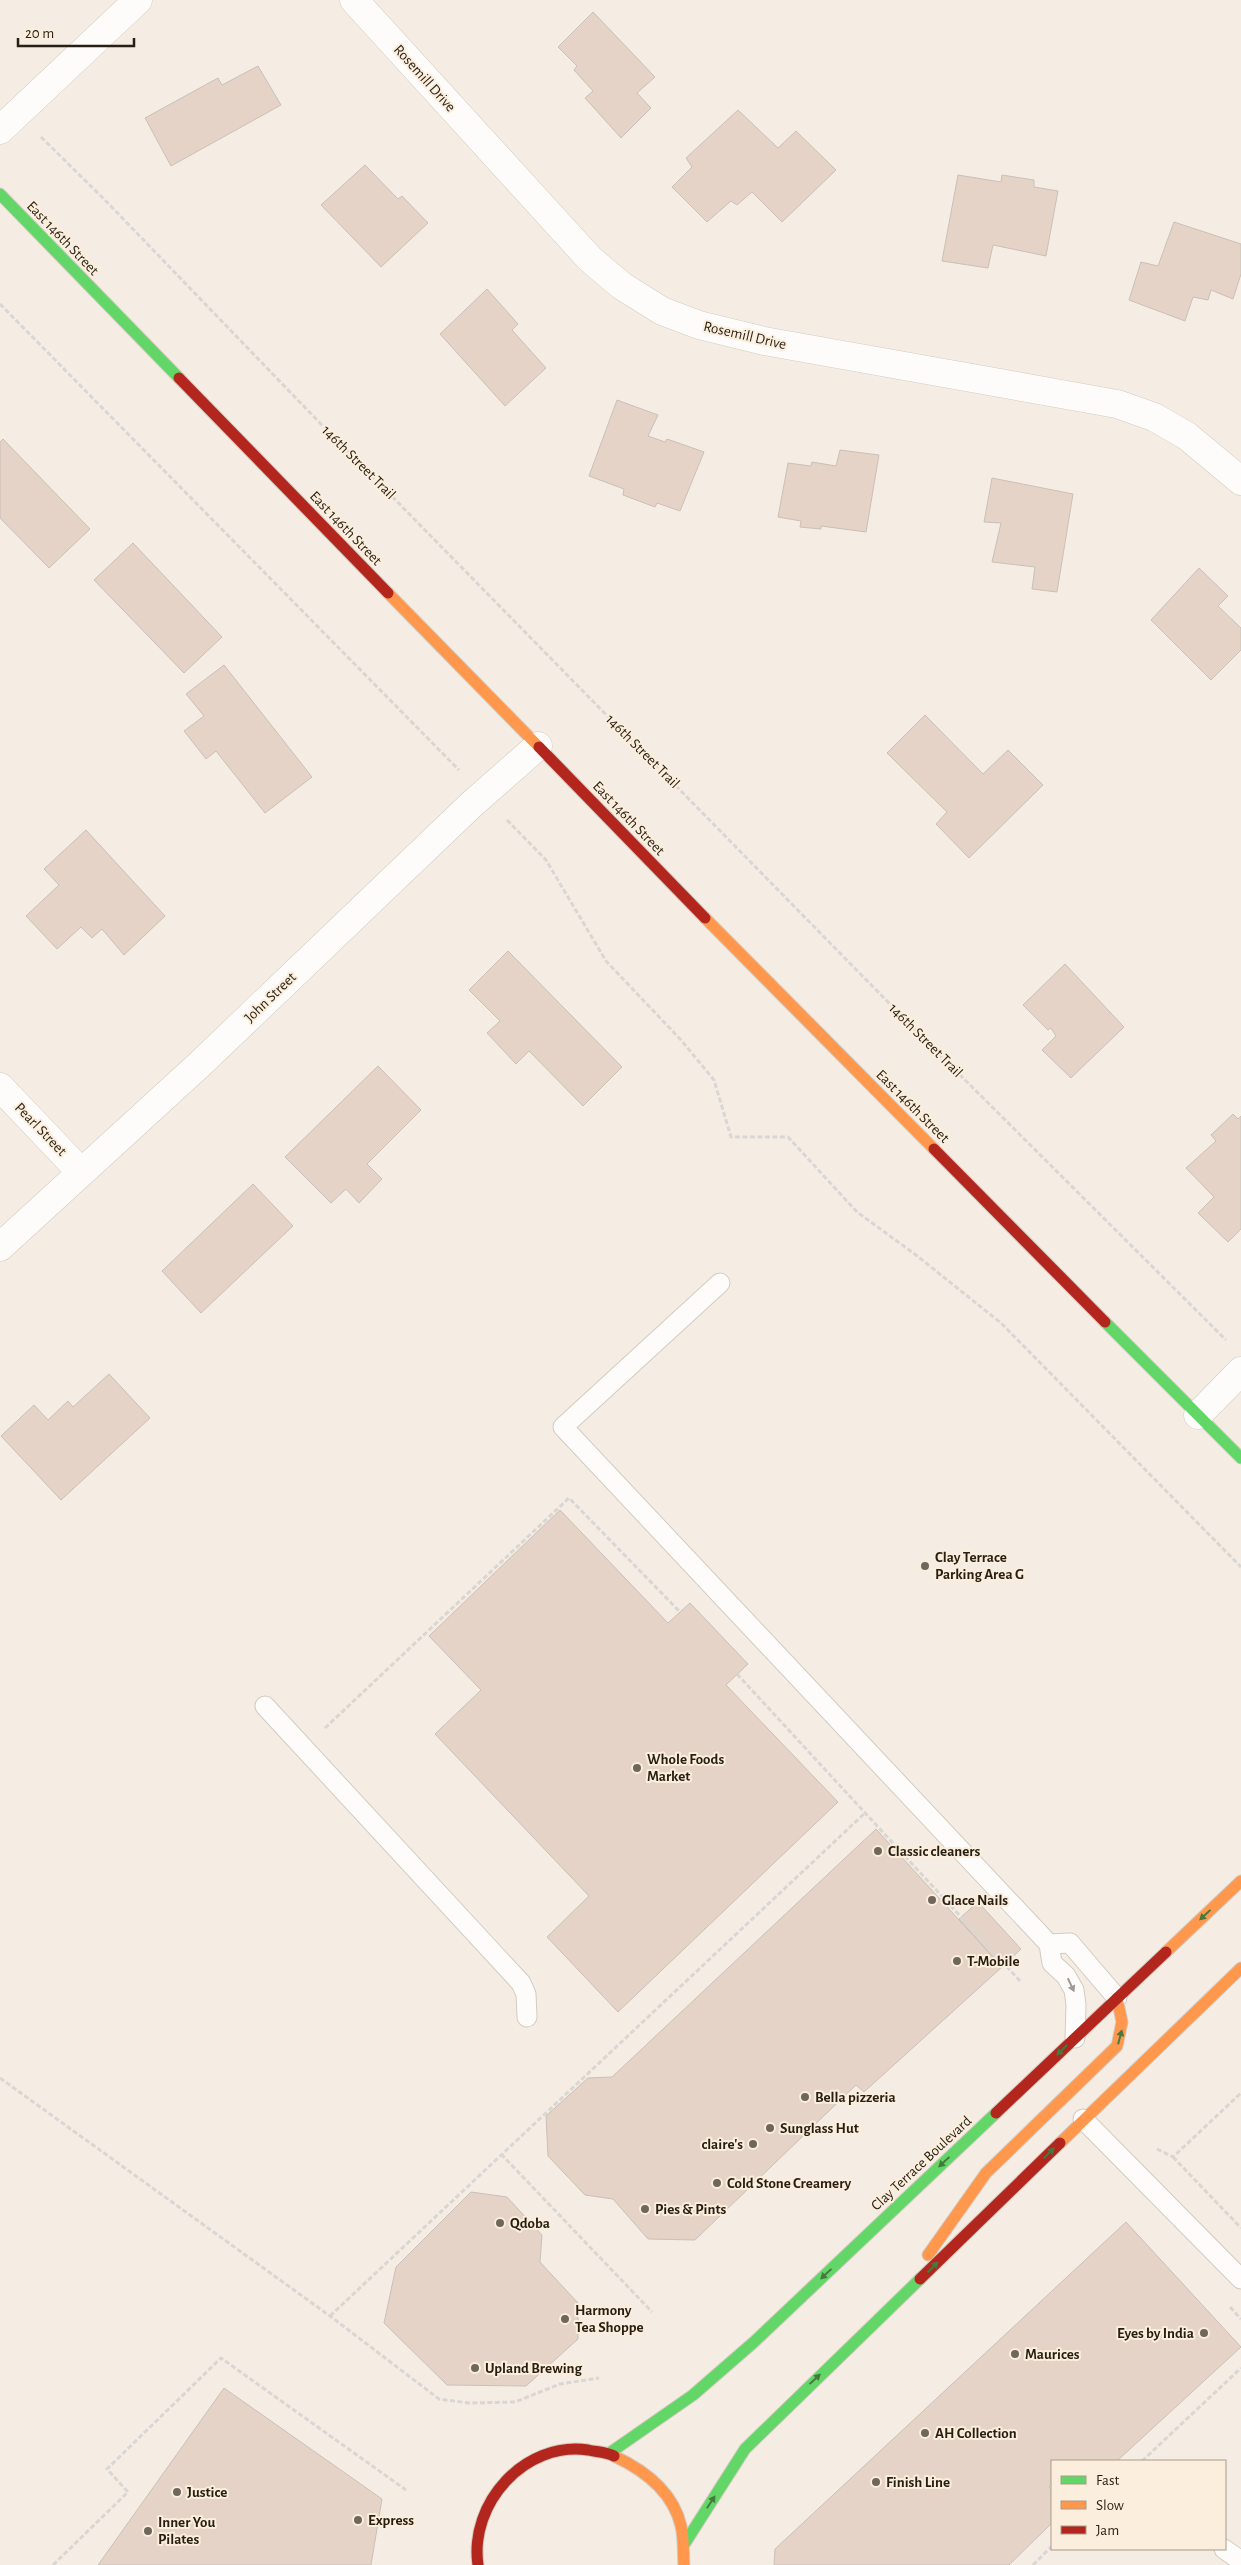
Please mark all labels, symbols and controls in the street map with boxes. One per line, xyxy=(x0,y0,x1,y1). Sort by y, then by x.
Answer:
scale bar xyxy=(18,15,134,47)
text: 20 m xyxy=(25,26,54,41)
street label: Rosemill Drive xyxy=(391,42,458,115)
street label: East 146th Street xyxy=(24,198,102,278)
street label: Rosemill Drive xyxy=(702,319,788,352)
street label: 146th Street Trail xyxy=(319,423,398,502)
street label: East 146th Street xyxy=(307,488,385,568)
street label: 146th Street Trail xyxy=(603,712,682,791)
street label: East 146th Street xyxy=(590,778,668,858)
street label: John Street xyxy=(242,969,299,1025)
street label: 146th Street Trail xyxy=(886,1001,965,1080)
street label: East 146th Street xyxy=(873,1067,952,1146)
street label: Pearl Street xyxy=(12,1100,70,1159)
place label: Clay Terrace Parking Area G xyxy=(935,1550,1024,1582)
marker: Clay Terrace Parking Area G xyxy=(919,1560,931,1572)
place label: Whole Foods Market xyxy=(647,1752,724,1784)
marker: Whole Foods Market xyxy=(631,1762,643,1774)
place label: Classic cleaners xyxy=(888,1844,981,1859)
marker: Classic cleaners xyxy=(872,1845,884,1857)
place label: Glace Nails xyxy=(942,1893,1008,1908)
marker: Glace Nails xyxy=(926,1894,938,1906)
one-way arrow xyxy=(1200,1909,1212,1921)
place label: T-Mobile xyxy=(967,1954,1020,1969)
marker: T-Mobile xyxy=(951,1955,963,1967)
one-way arrow xyxy=(1067,1978,1075,1992)
one-way arrow xyxy=(1116,2029,1124,2044)
one-way arrow xyxy=(1056,2044,1068,2056)
place label: Bella pizzeria xyxy=(815,2090,896,2105)
marker: Bella pizzeria xyxy=(799,2091,811,2103)
street label: Clay Terrace Boulevard xyxy=(868,2113,975,2214)
place label: Sunglass Hut xyxy=(780,2121,859,2136)
marker: Sunglass Hut xyxy=(764,2122,776,2134)
place label: claire's xyxy=(701,2137,743,2152)
marker: claire's xyxy=(747,2138,759,2150)
one-way arrow xyxy=(1043,2147,1055,2159)
one-way arrow xyxy=(938,2156,950,2168)
place label: Cold Stone Creamery xyxy=(727,2176,851,2191)
marker: Cold Stone Creamery xyxy=(711,2177,723,2189)
place label: Pies & Pints xyxy=(655,2202,726,2217)
marker: Pies & Pints xyxy=(639,2203,651,2215)
place label: Qdoba xyxy=(510,2216,550,2231)
marker: Qdoba xyxy=(494,2217,506,2229)
one-way arrow xyxy=(927,2261,939,2273)
one-way arrow xyxy=(820,2268,832,2280)
place label: Harmony Tea Shoppe xyxy=(575,2303,644,2335)
marker: Harmony Tea Shoppe xyxy=(559,2313,571,2325)
place label: Eyes by India xyxy=(1117,2326,1194,2341)
marker: Eyes by India xyxy=(1198,2327,1210,2339)
place label: Maurices xyxy=(1025,2347,1080,2362)
marker: Maurices xyxy=(1009,2348,1021,2360)
place label: Upland Brewing xyxy=(485,2361,582,2376)
marker: Upland Brewing xyxy=(469,2362,481,2374)
one-way arrow xyxy=(809,2373,821,2385)
place label: AH Collection xyxy=(935,2426,1017,2441)
marker: AH Collection xyxy=(919,2427,931,2439)
legend xyxy=(1051,2460,1226,2550)
text: Fast xyxy=(1096,2473,1120,2488)
place label: Finish Line xyxy=(886,2475,950,2490)
marker: Finish Line xyxy=(870,2476,882,2488)
place label: Justice xyxy=(187,2485,227,2500)
marker: Justice xyxy=(171,2486,183,2498)
one-way arrow xyxy=(706,2496,716,2509)
text: Slow xyxy=(1096,2498,1124,2513)
place label: Express xyxy=(368,2513,414,2528)
marker: Express xyxy=(352,2514,364,2526)
place label: Inner You Pilates xyxy=(158,2515,215,2547)
text: Jam xyxy=(1096,2523,1119,2538)
marker: Inner You Pilates xyxy=(142,2525,154,2537)

